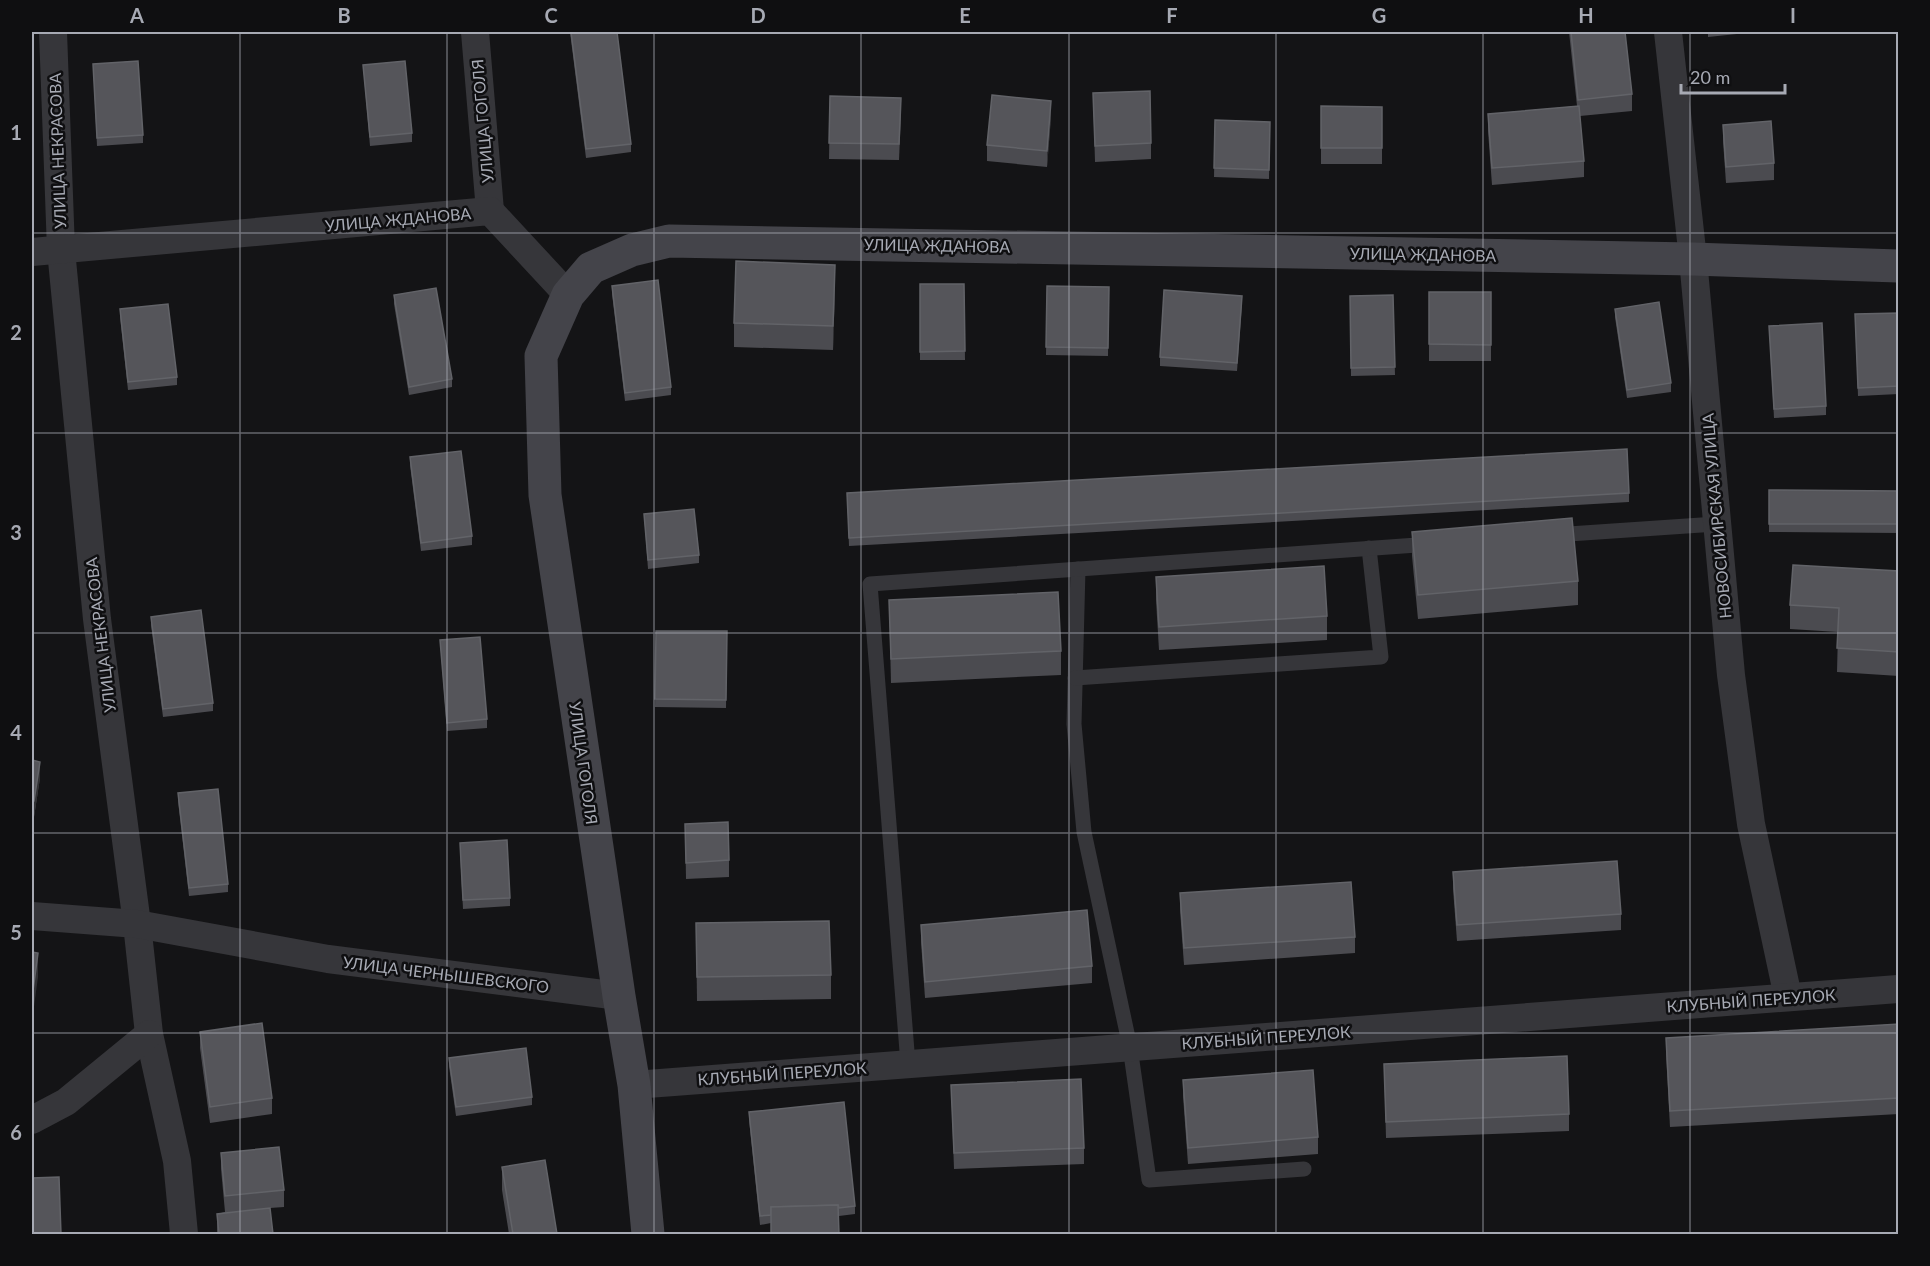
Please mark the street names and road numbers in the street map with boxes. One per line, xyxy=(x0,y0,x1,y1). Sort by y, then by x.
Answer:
street label: УЛИЦА ГОГОЛЯ xyxy=(467,58,497,184)
street label: УЛИЦА НЕКРАСОВА xyxy=(45,72,69,229)
street label: УЛИЦА ЖДАНОВА xyxy=(324,203,472,235)
street label: УЛИЦА ЖДАНОВА xyxy=(864,234,1011,256)
street label: УЛИЦА ЖДАНОВА xyxy=(1350,243,1497,265)
street label: НОВОСИБИРСКАЯ УЛИЦА xyxy=(1698,412,1734,619)
street label: УЛИЦА НЕКРАСОВА xyxy=(81,556,119,714)
street label: УЛИЦА ГОГОЛЯ xyxy=(566,700,602,826)
street label: УЛИЦА ЧЕРНЫШЕВСКОГО xyxy=(342,952,550,996)
street label: КЛУБНЫЙ ПЕРЕУЛОК xyxy=(1666,985,1836,1015)
street label: КЛУБНЫЙ ПЕРЕУЛОК xyxy=(1181,1022,1351,1052)
street label: КЛУБНЫЙ ПЕРЕУЛОК xyxy=(697,1058,867,1088)

